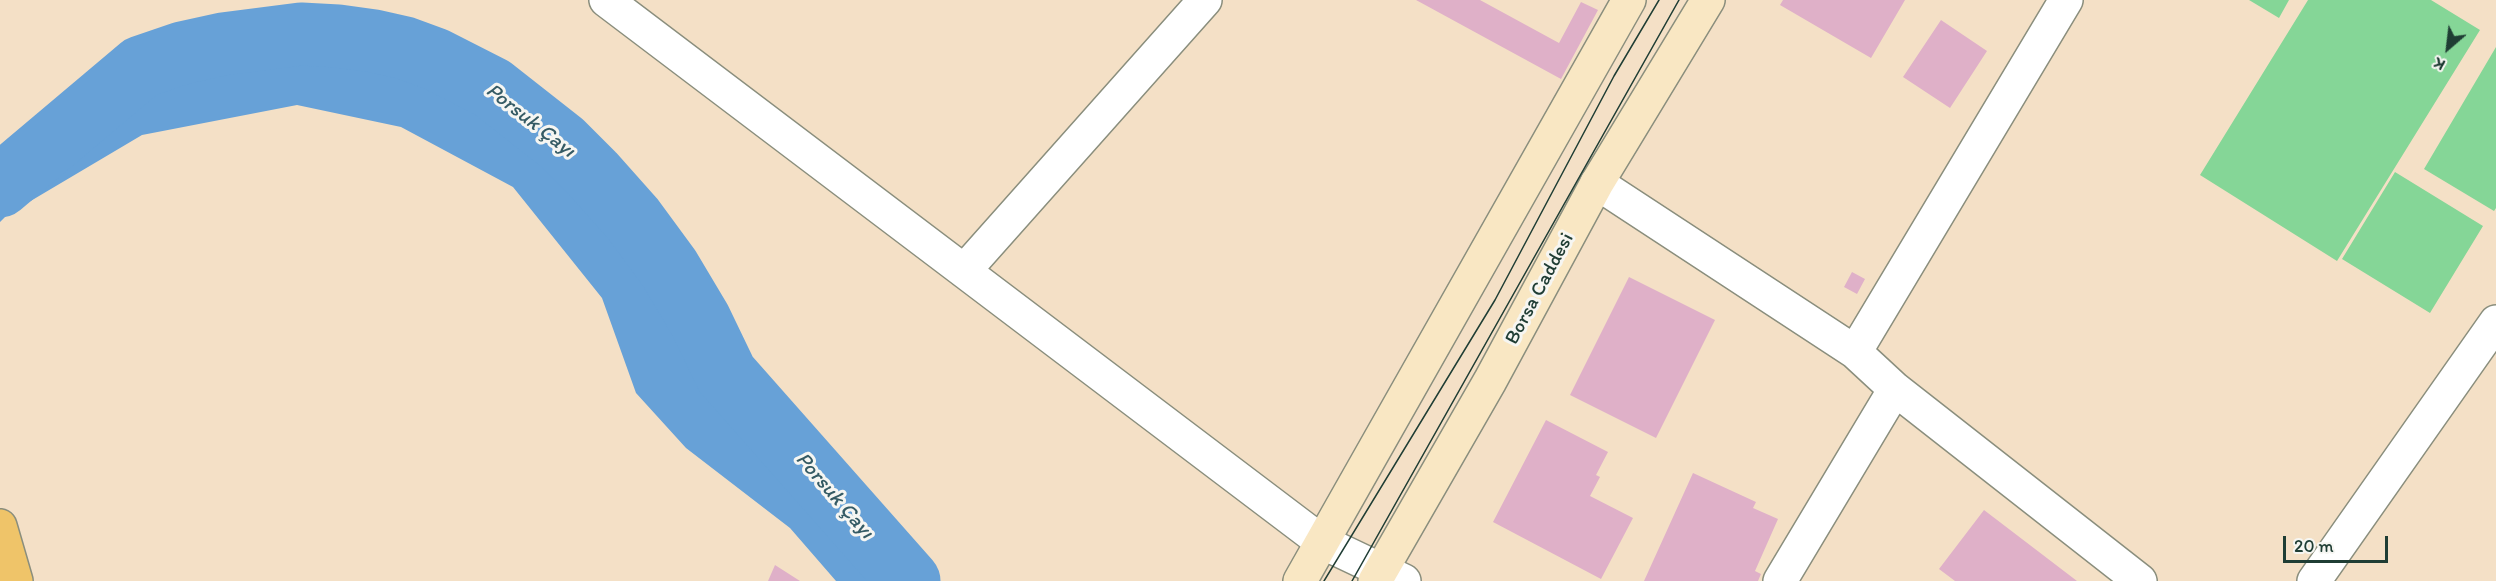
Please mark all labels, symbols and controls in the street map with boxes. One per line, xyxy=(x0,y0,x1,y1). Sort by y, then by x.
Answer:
north arrow xyxy=(2418,18,2478,78)
text: K xyxy=(2430,54,2448,75)
water label: Porsuk Çayı xyxy=(480,78,580,164)
street label: Borsa Caddesi xyxy=(1501,229,1579,349)
water label: Porsuk Çayı xyxy=(790,448,878,544)
scale bar xyxy=(2286,524,2391,562)
text: 20 m xyxy=(2294,535,2334,557)

